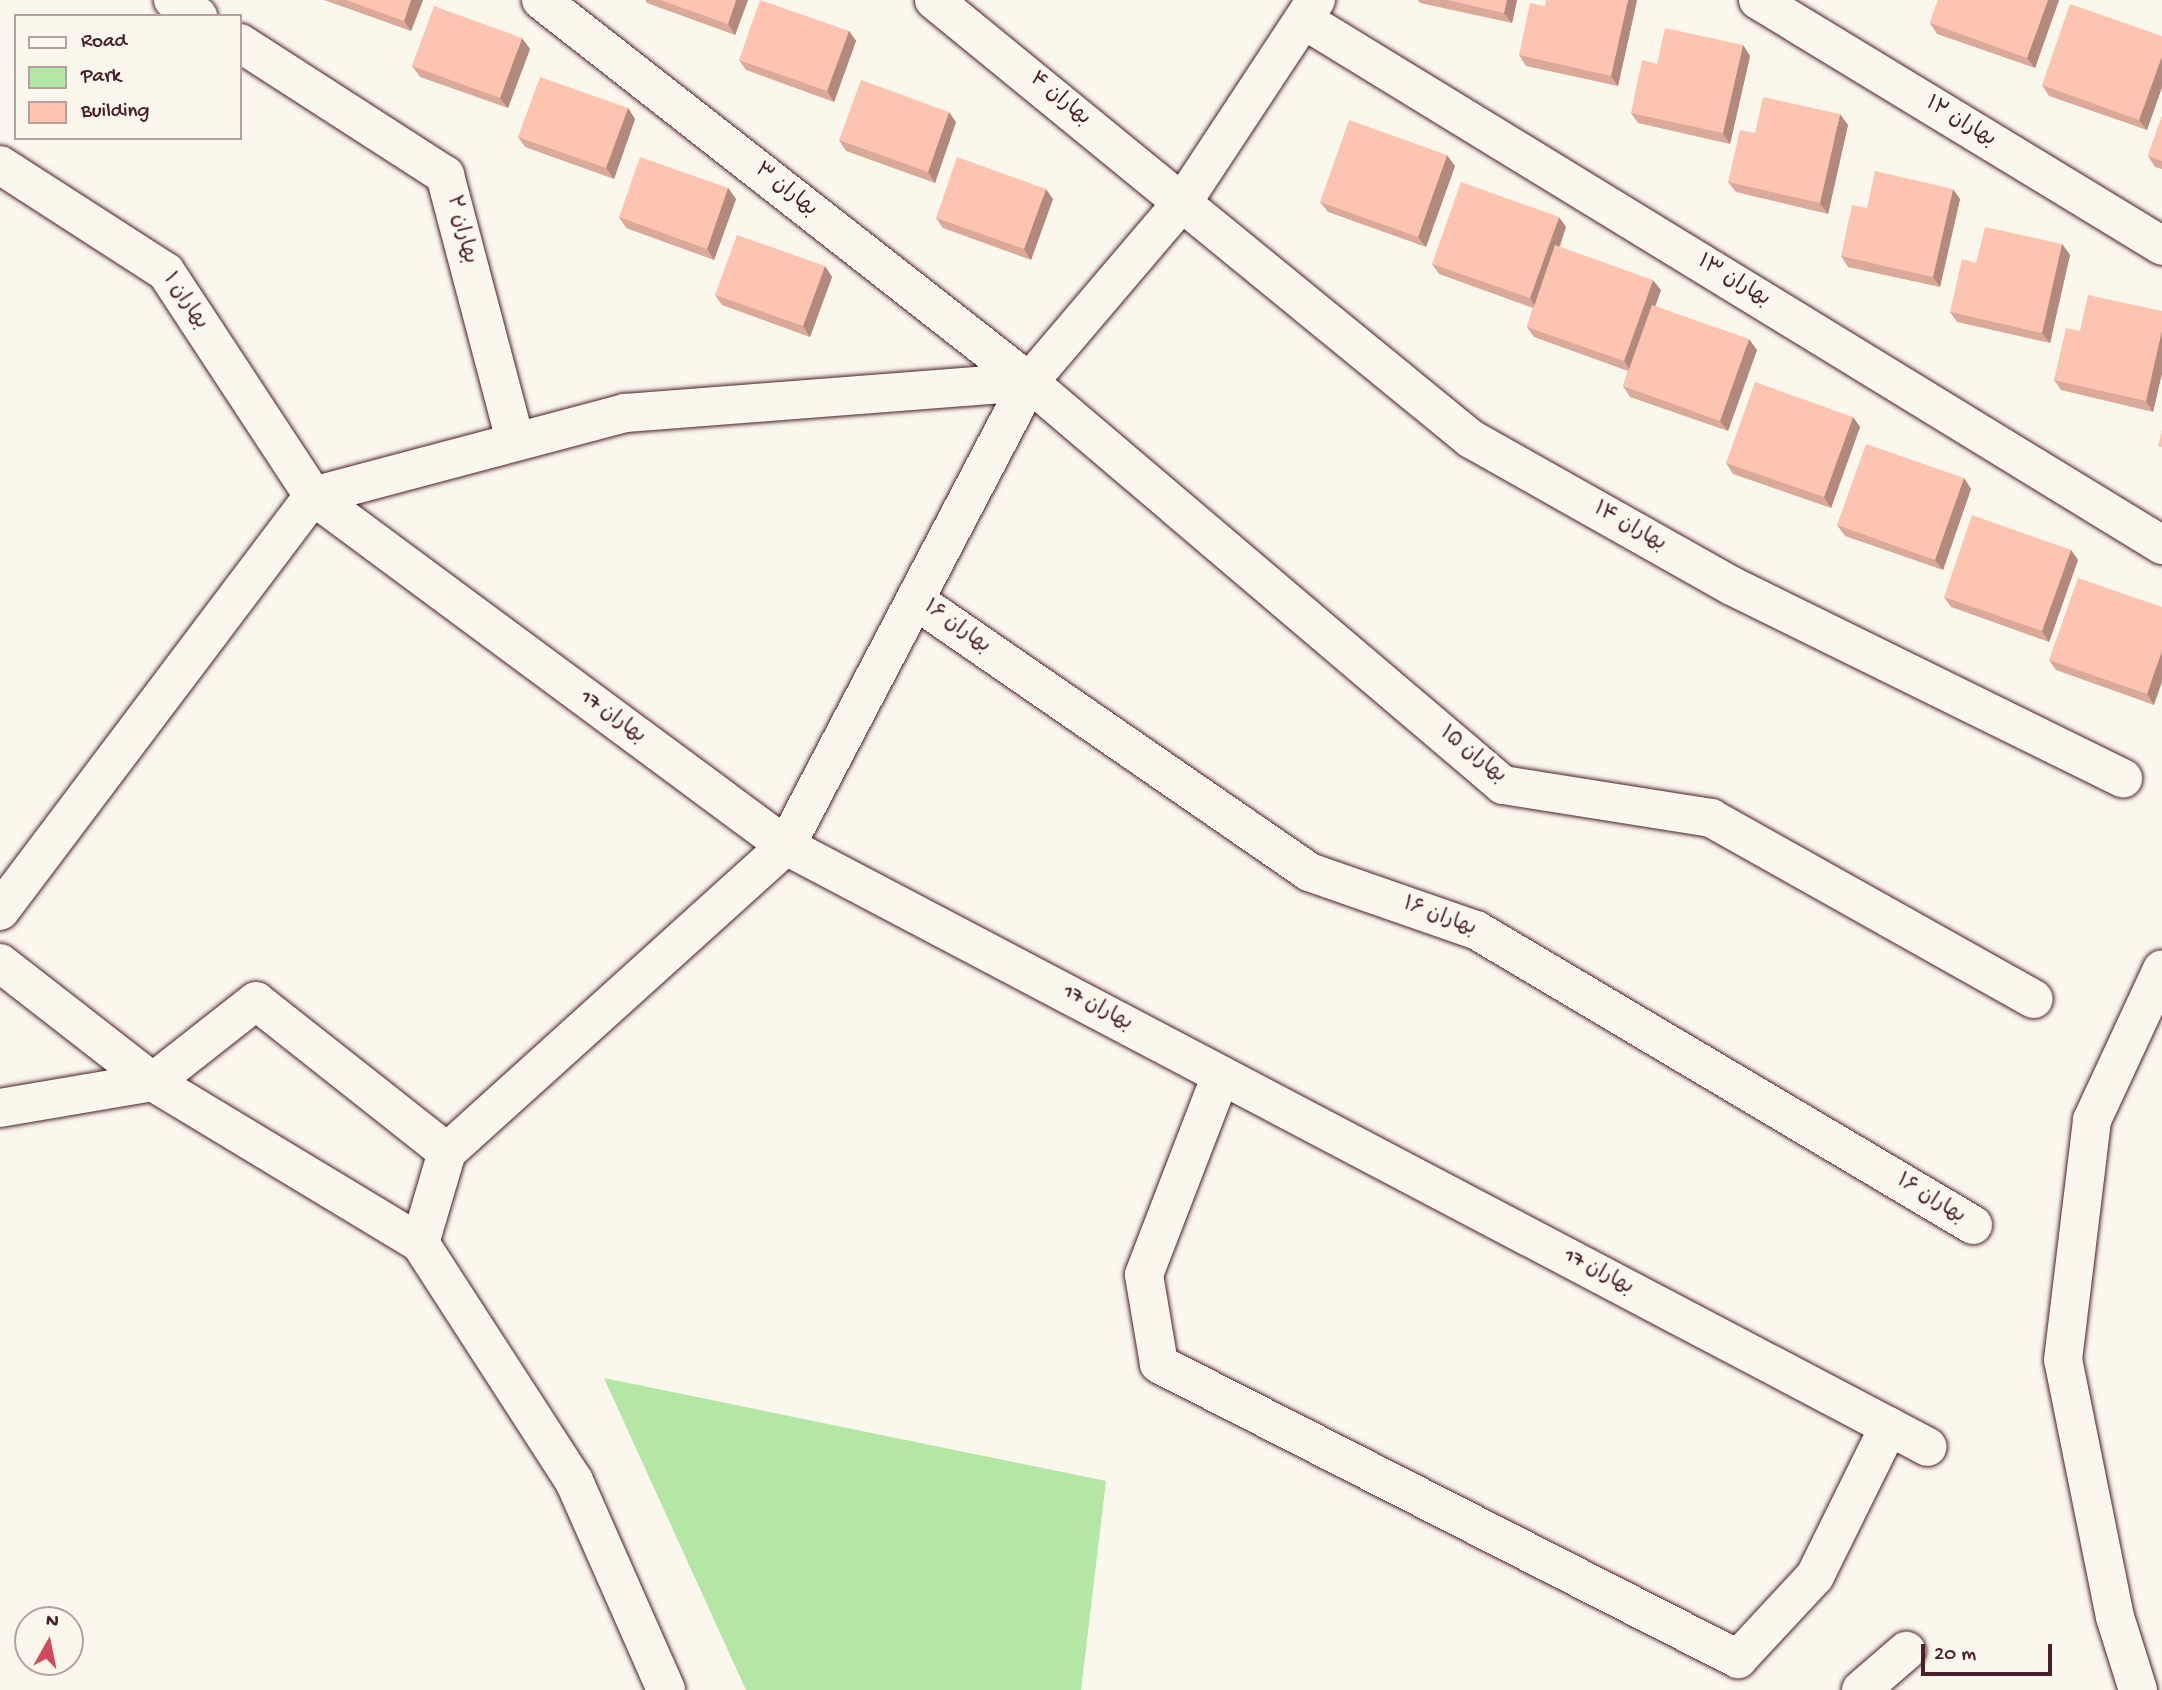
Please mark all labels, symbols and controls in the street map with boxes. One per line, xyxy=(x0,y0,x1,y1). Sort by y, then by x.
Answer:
legend xyxy=(14,14,242,140)
text: Road xyxy=(81,30,127,55)
text: Park xyxy=(81,65,121,90)
street label: بهاران ۴ xyxy=(1023,68,1095,132)
street label: بهاران ۱۲ xyxy=(1920,92,2000,154)
text: Building xyxy=(81,100,150,125)
street label: بهاران ۳ xyxy=(749,159,821,223)
street label: بهاران ۲ xyxy=(439,193,481,267)
street label: بهاران ۱۳ xyxy=(1692,250,1774,314)
street label: بهاران ۱ xyxy=(156,269,212,335)
street label: بهاران ۱۴ xyxy=(1588,498,1670,558)
street label: بهاران ۱۶ xyxy=(918,596,994,660)
street label: بهاران 17 xyxy=(574,686,650,750)
street label: بهاران ۱۵ xyxy=(1434,722,1510,790)
street label: بهاران ۱۶ xyxy=(1399,893,1479,943)
street label: بهاران 17 xyxy=(1058,980,1136,1038)
street label: بهاران ۱۶ xyxy=(1891,1170,1969,1230)
street label: بهاران 17 xyxy=(1559,1244,1637,1302)
north arrow xyxy=(14,1606,84,1676)
text: N xyxy=(44,1609,60,1634)
scale bar xyxy=(1924,1630,2055,1674)
text: 20 m xyxy=(1934,1643,1976,1668)

